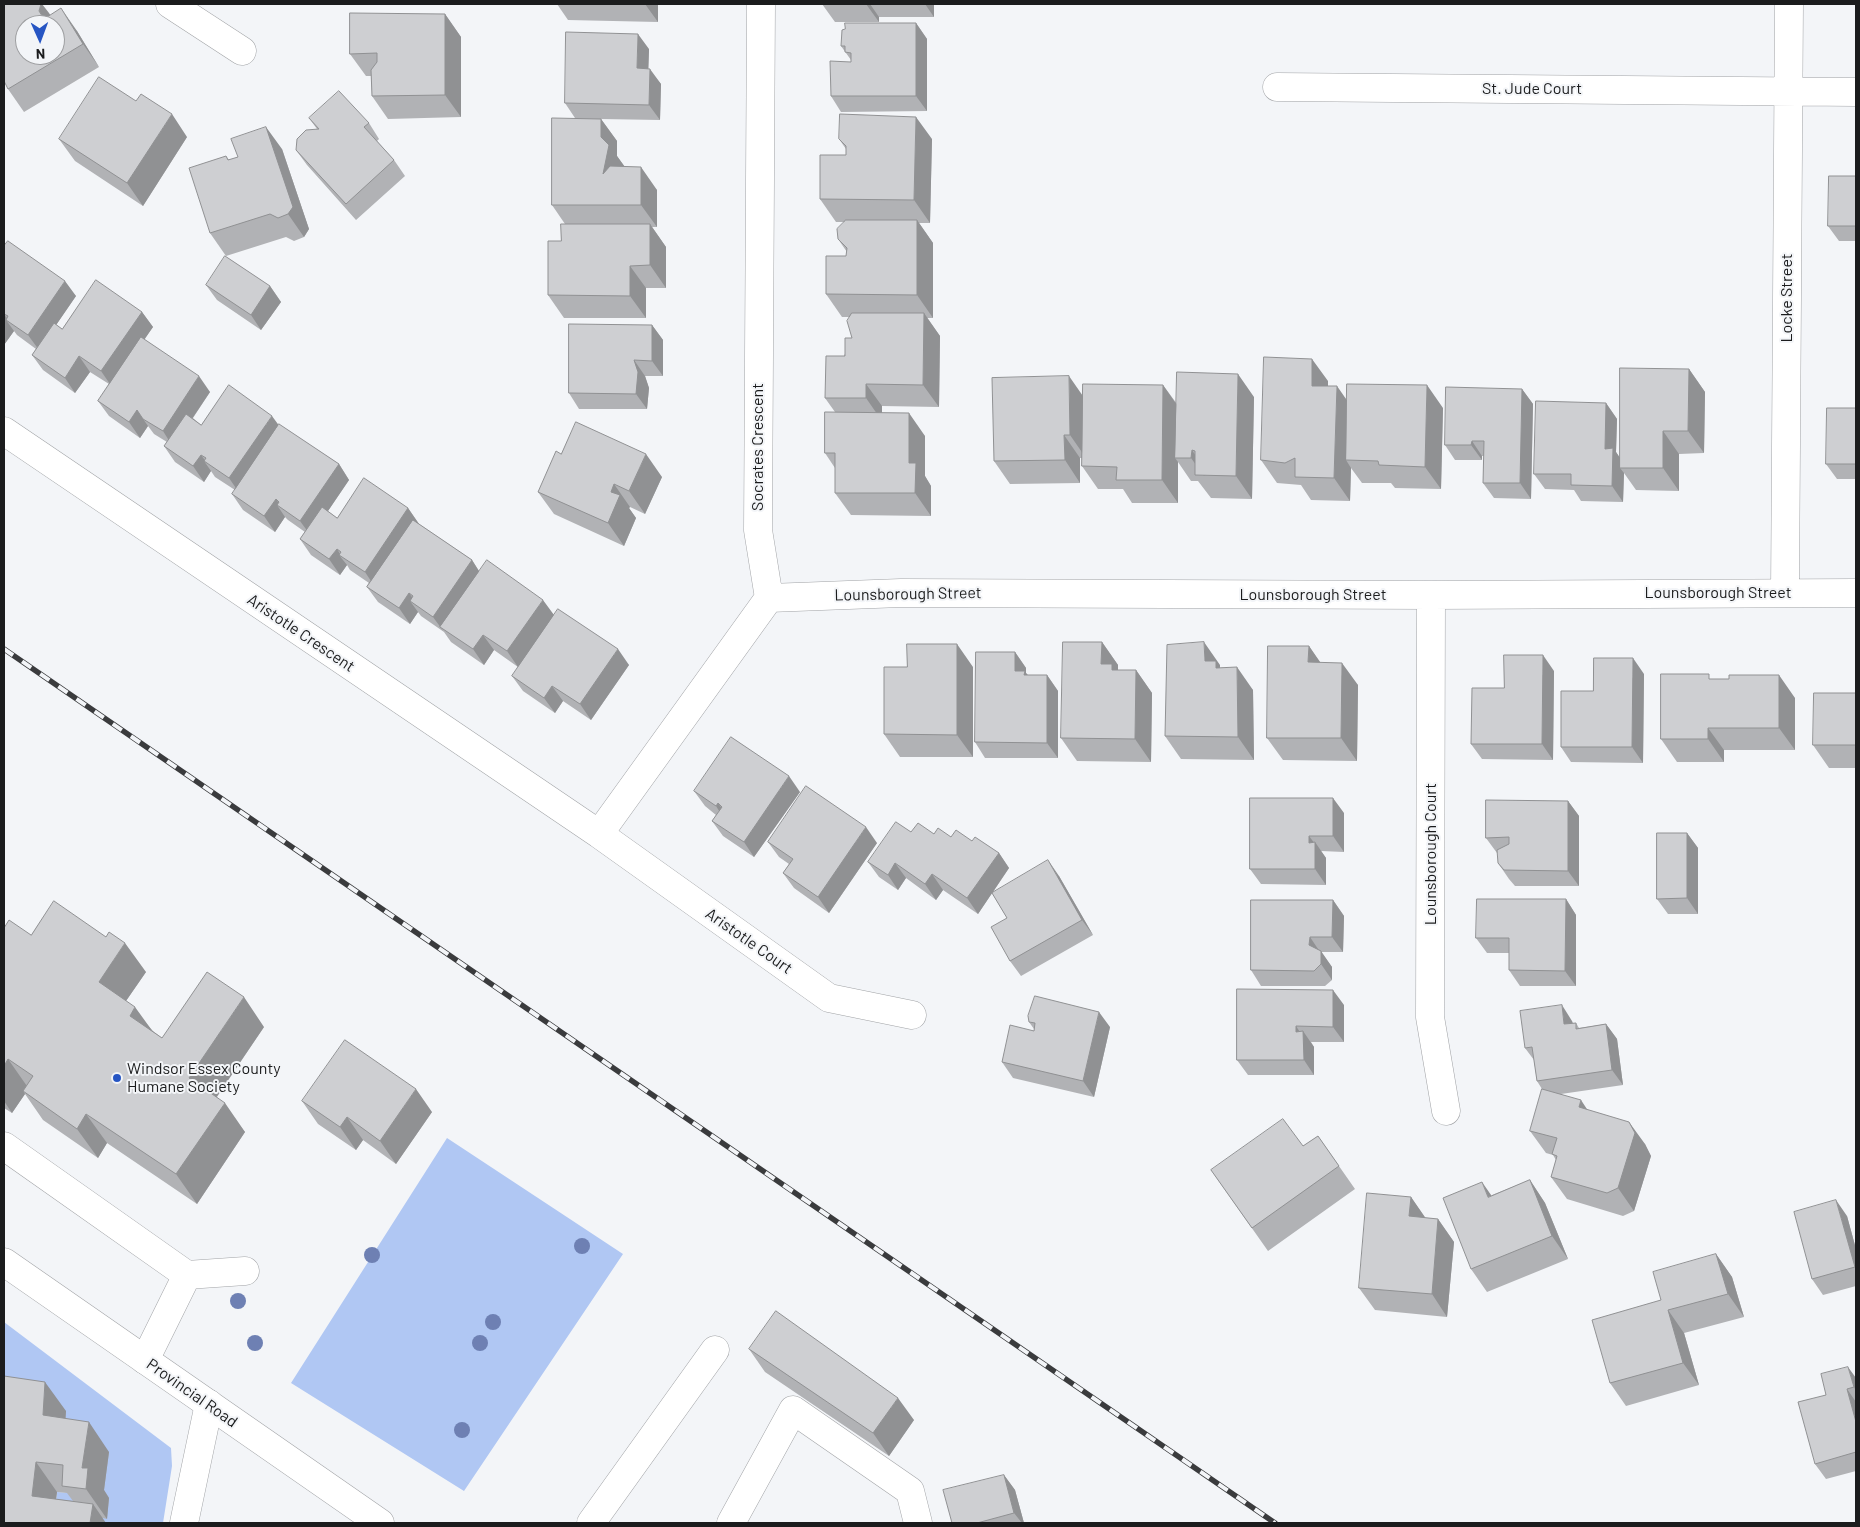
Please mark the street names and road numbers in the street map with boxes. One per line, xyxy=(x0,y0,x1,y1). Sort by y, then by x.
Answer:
street label: St. Jude Court xyxy=(1482,79,1582,99)
street label: Locke Street xyxy=(1777,253,1797,343)
street label: Socrates Crescent xyxy=(748,383,768,511)
street label: Lounsborough Street xyxy=(834,583,982,605)
street label: Lounsborough Street xyxy=(1644,583,1792,603)
street label: Lounsborough Street xyxy=(1239,585,1387,605)
street label: Aristotle Crescent xyxy=(244,590,358,676)
street label: Lounsborough Court xyxy=(1421,783,1441,925)
street label: Aristotle Court xyxy=(702,904,796,978)
street label: Provincial Road xyxy=(143,1355,241,1431)

